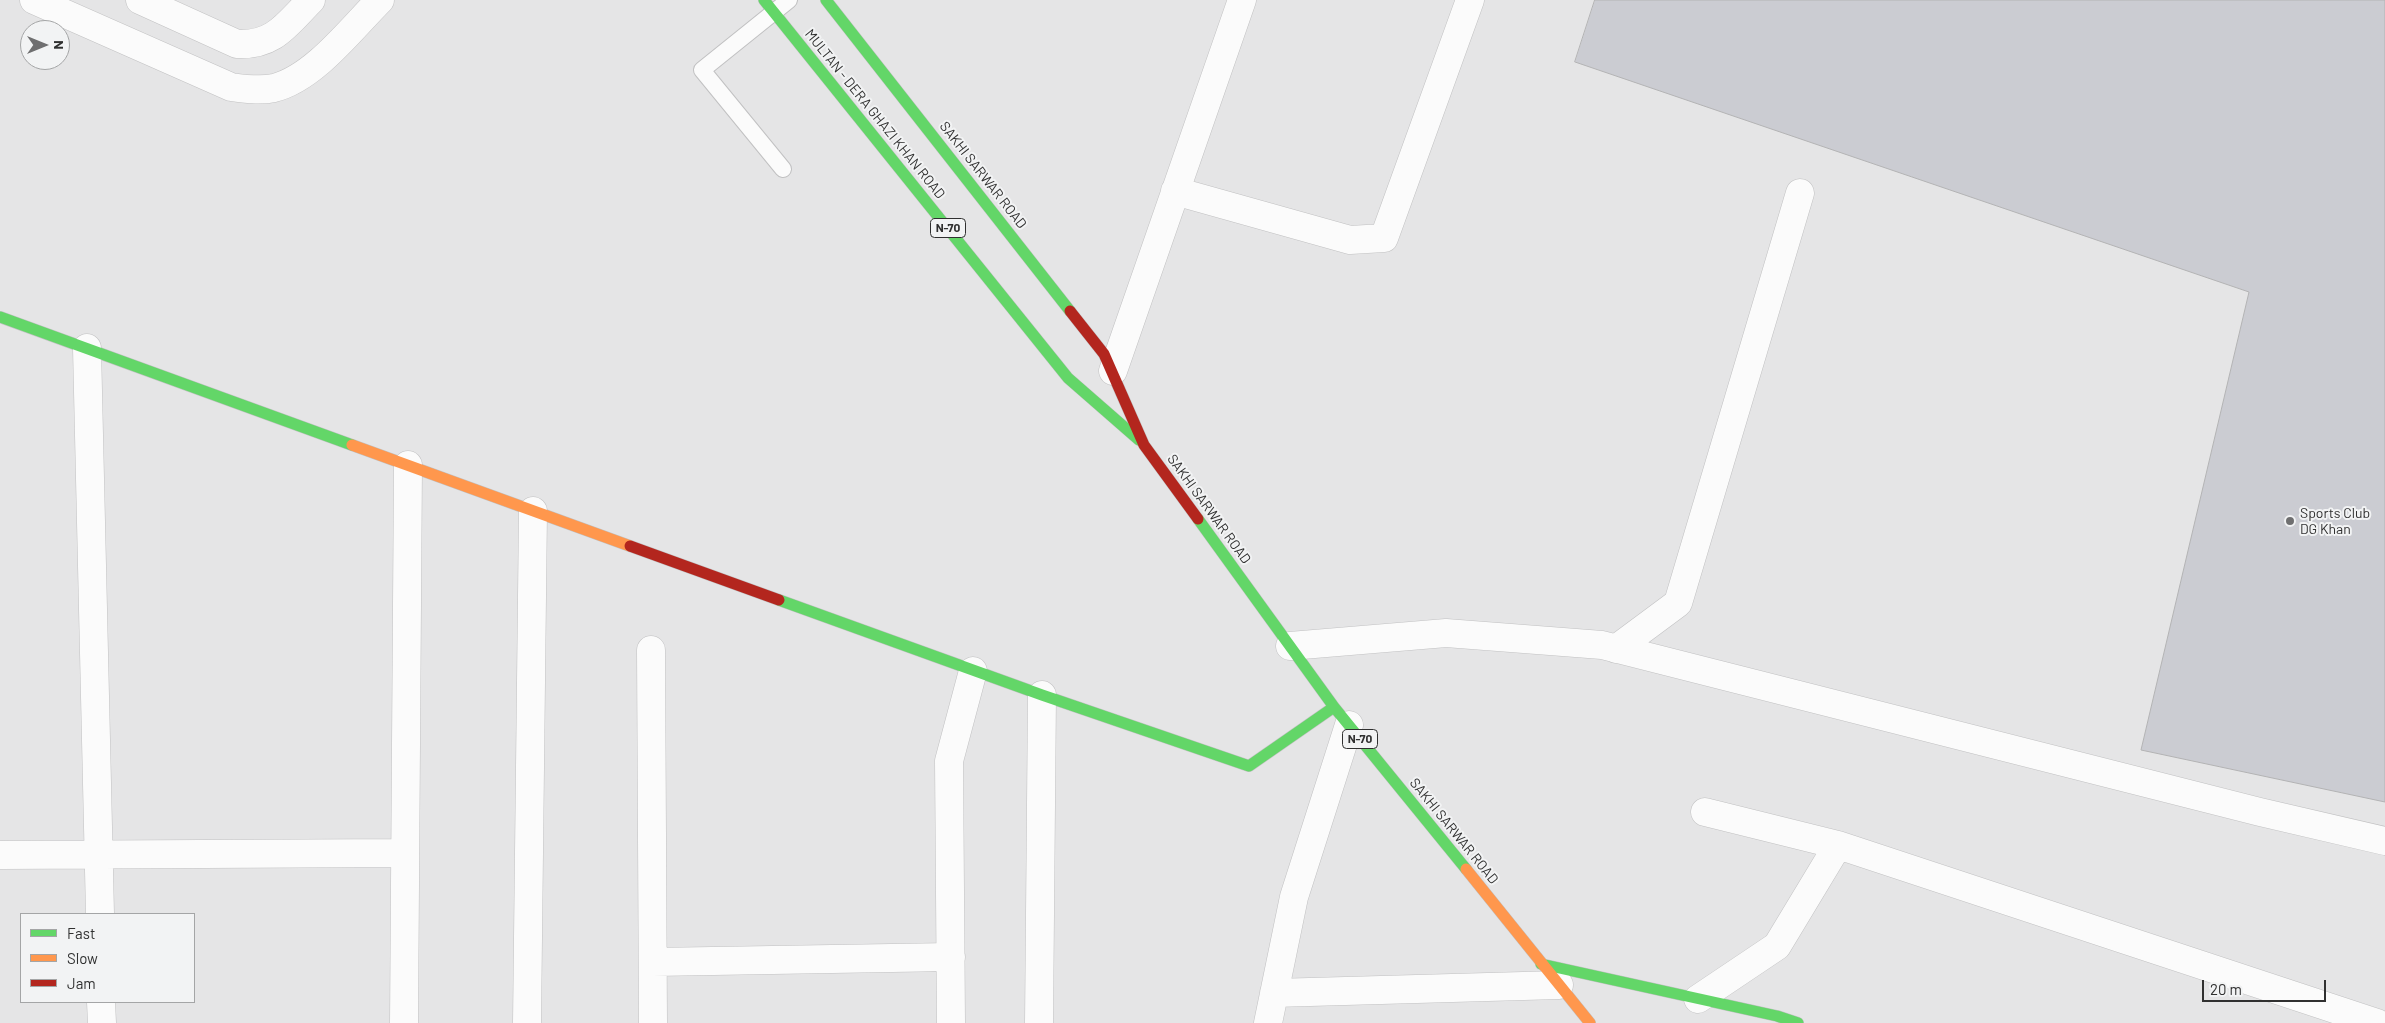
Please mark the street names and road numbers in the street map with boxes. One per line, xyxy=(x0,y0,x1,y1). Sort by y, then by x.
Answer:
street label: MULTAN - DERA GHAZI KHAN ROAD xyxy=(801,26,949,202)
street label: SAKHI SARWAR ROAD xyxy=(936,118,1030,232)
road number: N-70 xyxy=(930,218,966,238)
street label: SAKHI SARWAR ROAD xyxy=(1164,451,1254,567)
road number: N-70 xyxy=(1342,730,1378,749)
street label: SAKHI SARWAR ROAD xyxy=(1406,775,1502,887)

